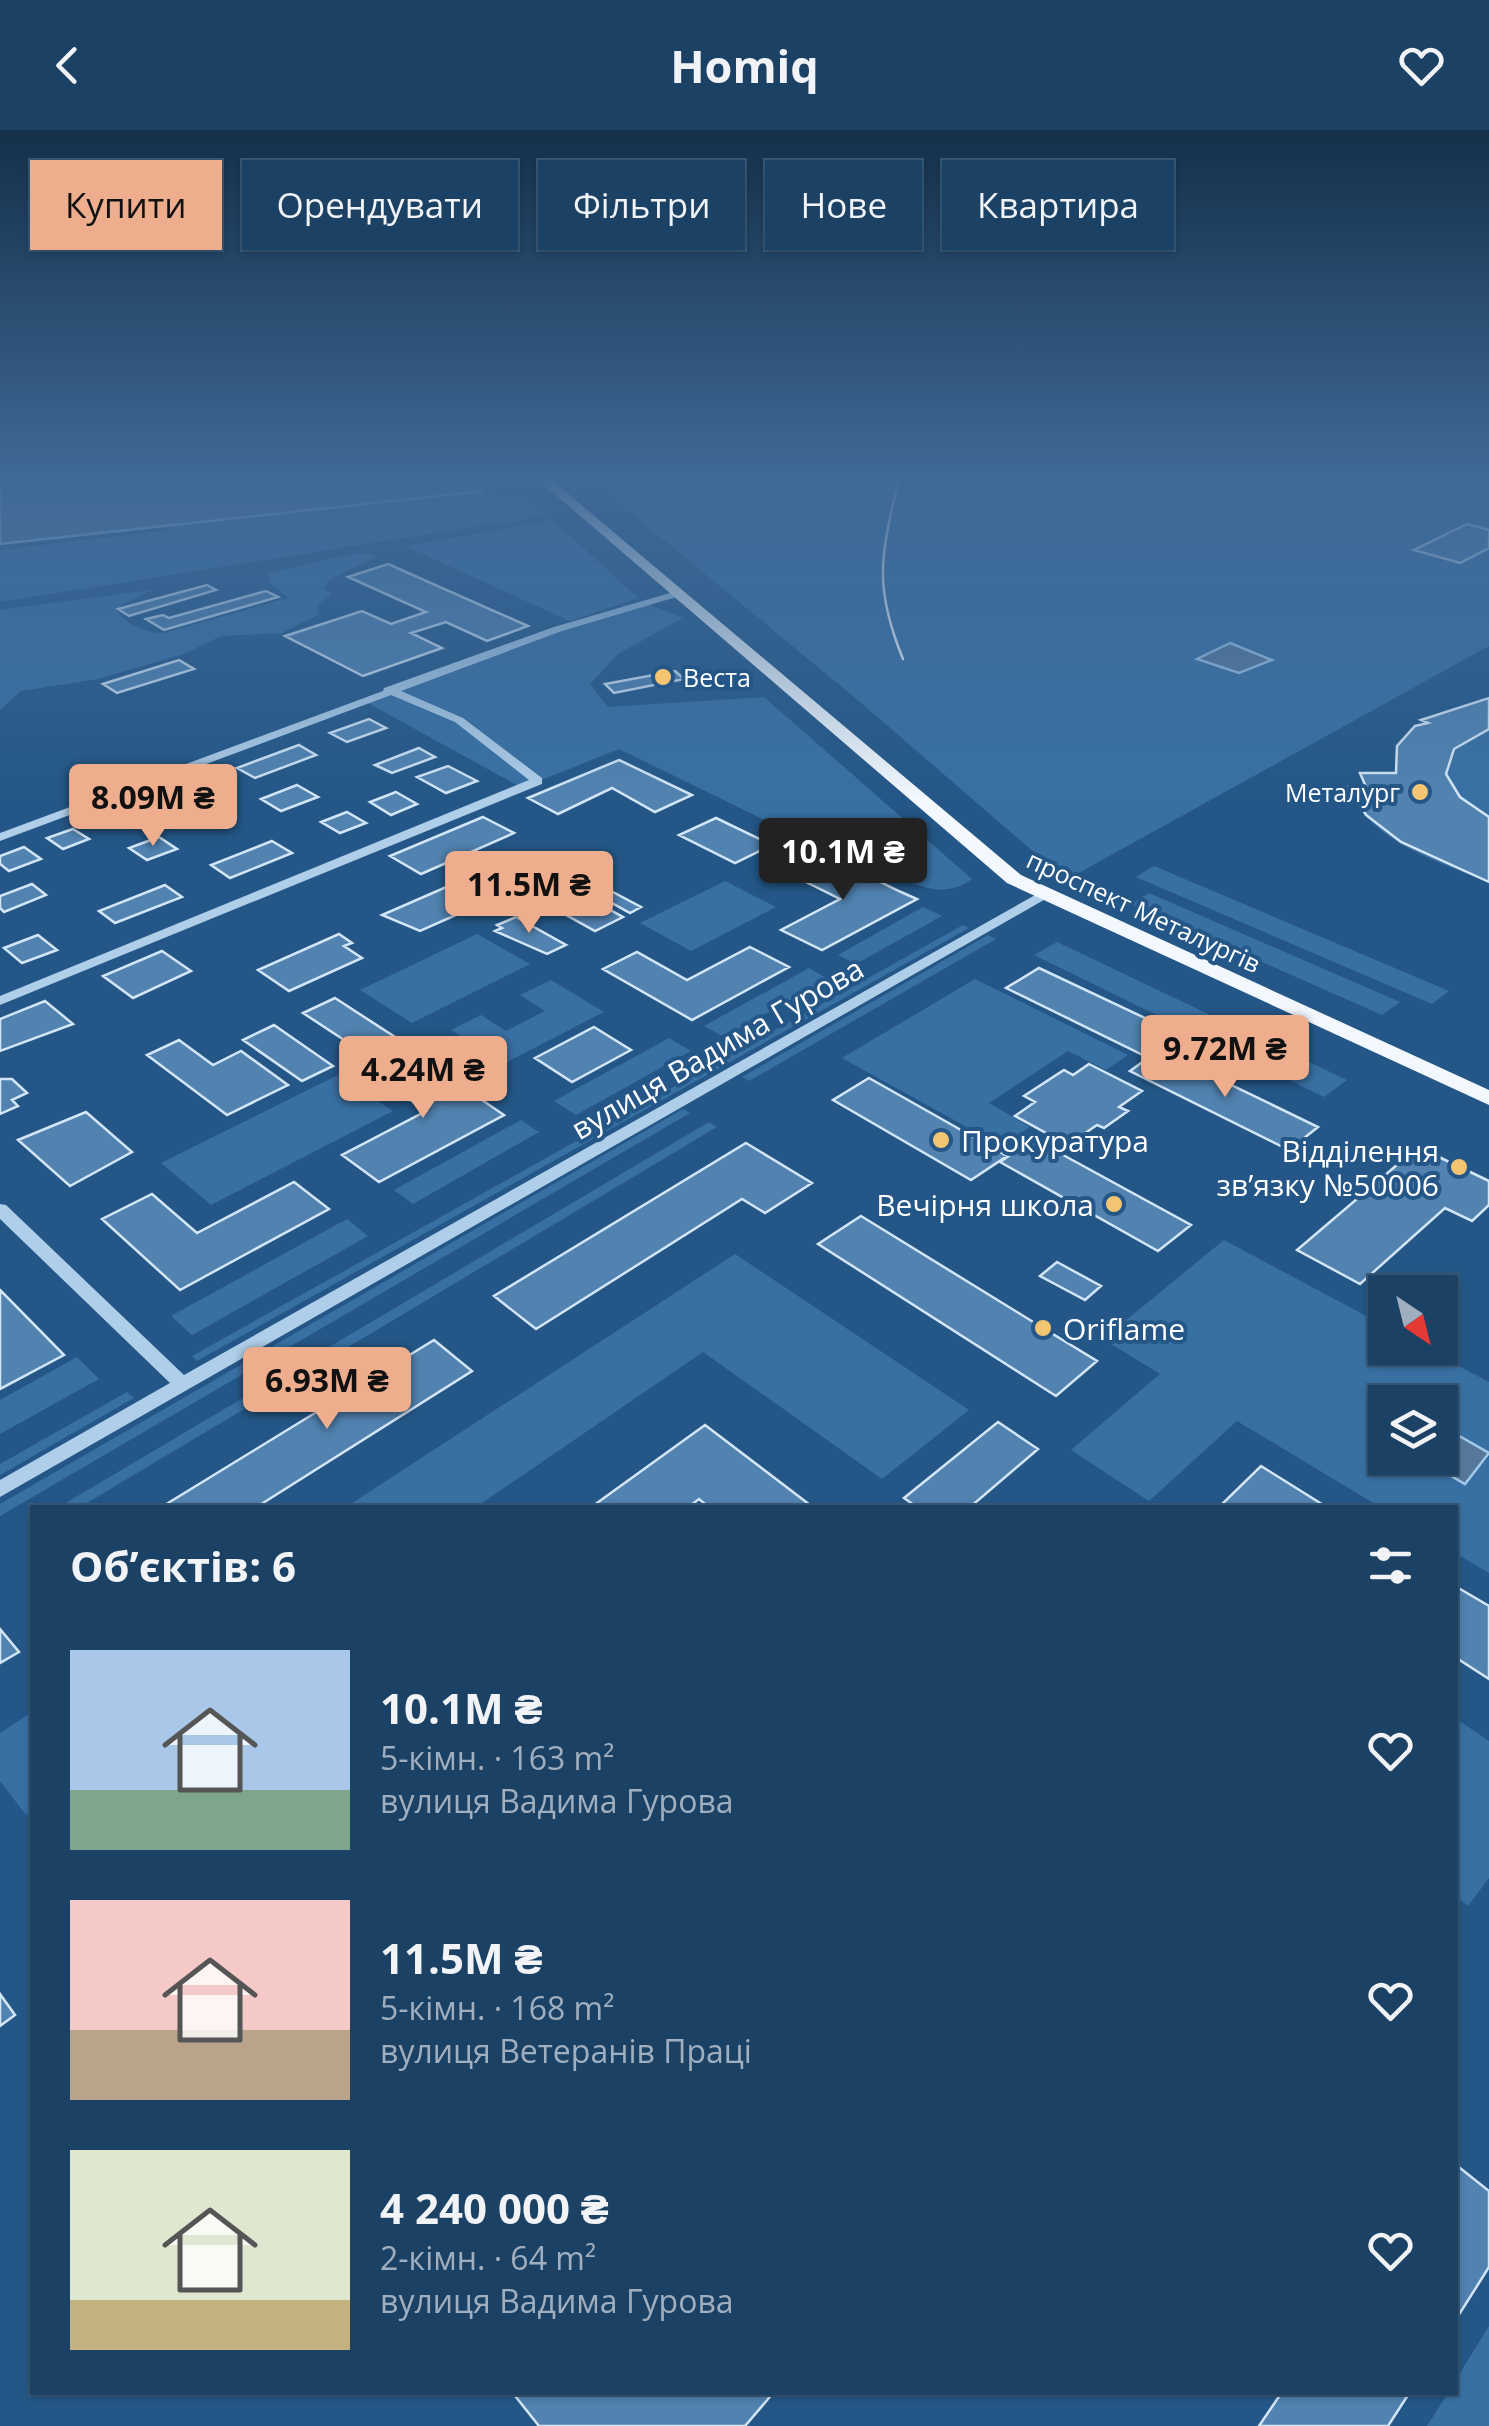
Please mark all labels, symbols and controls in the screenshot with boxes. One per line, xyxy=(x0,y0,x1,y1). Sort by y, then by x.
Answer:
text: Homiq xyxy=(670,35,819,96)
icon: back xyxy=(40,38,95,93)
icon: heart xyxy=(1394,38,1449,93)
chip: Купити xyxy=(30,160,222,250)
chip: Орендувати xyxy=(242,160,518,250)
chip: Фільтри xyxy=(538,160,745,250)
chip: Нове xyxy=(765,160,922,250)
chip: Квартира xyxy=(942,160,1174,250)
place label: Веста xyxy=(683,660,751,694)
marker: Веста xyxy=(652,666,674,688)
pin: 8.09M ₴ xyxy=(61,764,245,849)
text: 8.09M ₴ xyxy=(91,775,215,818)
place label: Металург xyxy=(1285,775,1400,809)
marker: Металург xyxy=(1409,781,1431,803)
pin: 10.1M ₴ xyxy=(751,818,935,903)
text: 10.1M ₴ xyxy=(781,829,905,872)
street label: проспект Металургів xyxy=(1022,842,1266,980)
pin: 11.5M ₴ xyxy=(437,851,621,936)
text: 11.5M ₴ xyxy=(467,862,591,905)
street label: вулиця Вадима Гурова xyxy=(563,947,871,1149)
pin: 9.72M ₴ xyxy=(1133,1015,1317,1100)
text: 9.72M ₴ xyxy=(1163,1026,1287,1069)
pin: 4.24M ₴ xyxy=(331,1036,515,1121)
text: 4.24M ₴ xyxy=(361,1047,485,1090)
place label: Прокуратура xyxy=(961,1120,1149,1161)
marker: Прокуратура xyxy=(930,1129,952,1151)
place label: Відділення зв’язку №50006 xyxy=(1216,1130,1439,1205)
marker: Відділення зв’язку №50006 xyxy=(1448,1156,1470,1178)
place label: Вечірня школа xyxy=(876,1184,1094,1225)
marker: Вечірня школа xyxy=(1103,1193,1125,1215)
north arrow xyxy=(1368,1275,1458,1365)
map controls xyxy=(1368,1275,1458,1475)
place label: Oriflame xyxy=(1063,1308,1185,1349)
marker: Oriflame xyxy=(1032,1317,1054,1339)
pin: 6.93M ₴ xyxy=(235,1347,419,1432)
text: 6.93M ₴ xyxy=(265,1358,389,1401)
button: layers xyxy=(1368,1385,1458,1475)
text: Об’єктів: 6 xyxy=(70,1537,296,1594)
icon: filters xyxy=(1363,1538,1418,1593)
text: 10.1M ₴ xyxy=(380,1679,543,1736)
icon: home xyxy=(150,1690,270,1810)
icon: heart xyxy=(1363,1723,1418,1778)
text: 5-кімн. · 163 m² xyxy=(380,1736,614,1779)
text: вулиця Вадима Гурова xyxy=(380,1779,734,1822)
text: 11.5M ₴ xyxy=(380,1929,543,1986)
icon: home xyxy=(150,1940,270,2060)
icon: heart xyxy=(1363,1973,1418,2028)
text: 5-кімн. · 168 m² xyxy=(380,1986,614,2029)
text: вулиця Ветеранів Праці xyxy=(380,2029,752,2072)
text: 4 240 000 ₴ xyxy=(380,2179,609,2236)
icon: home xyxy=(150,2190,270,2310)
icon: heart xyxy=(1363,2223,1418,2278)
text: 2-кімн. · 64 m² xyxy=(380,2236,596,2279)
text: вулиця Вадима Гурова xyxy=(380,2279,734,2322)

